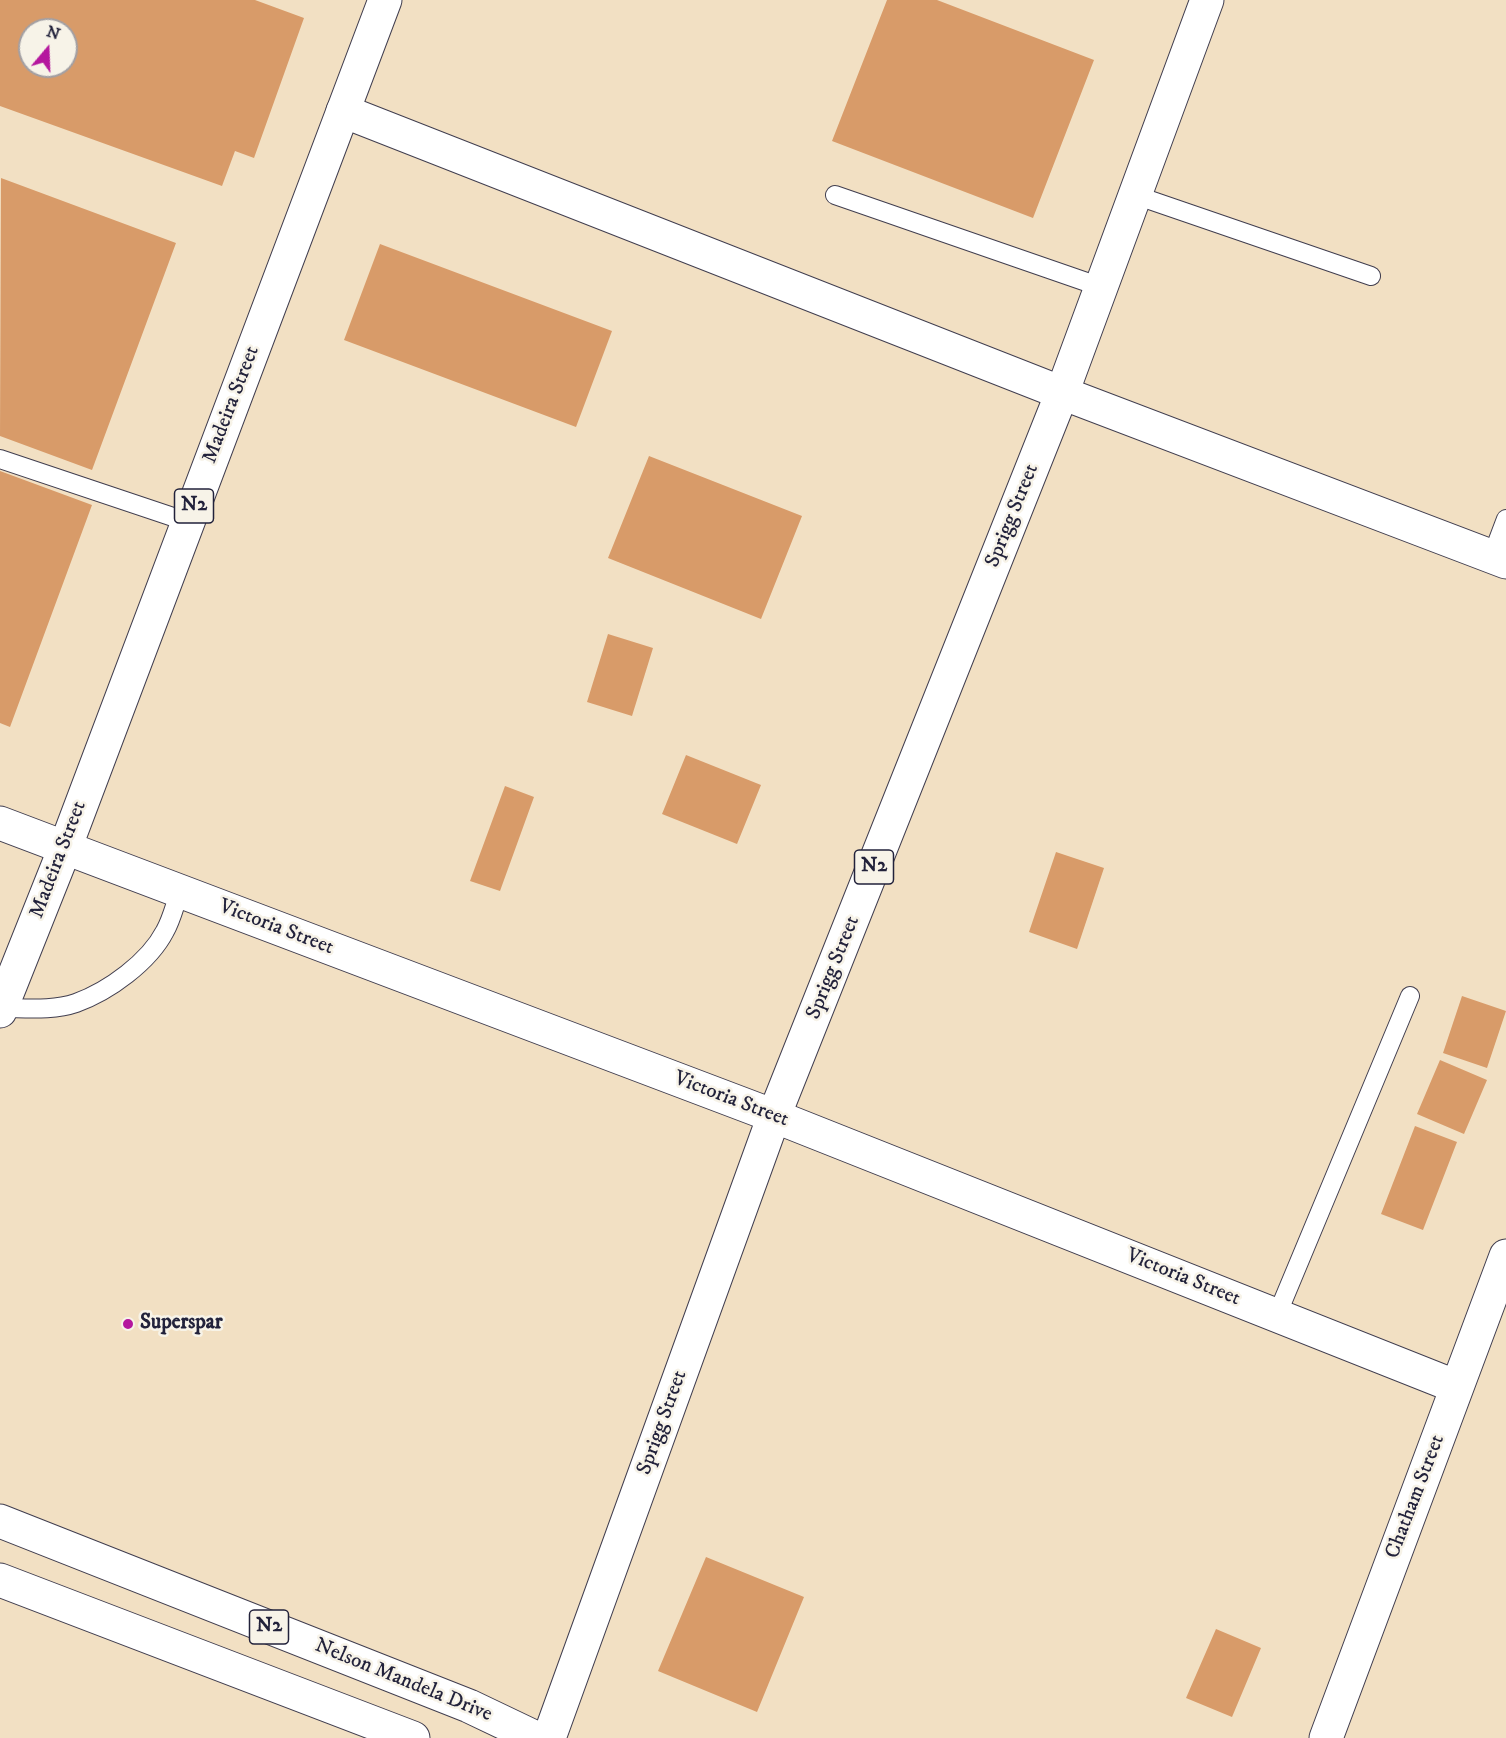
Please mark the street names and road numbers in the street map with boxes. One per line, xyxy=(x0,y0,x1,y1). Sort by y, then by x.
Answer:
street label: Madeira Street xyxy=(198,343,266,467)
street label: Sprigg Street xyxy=(981,461,1045,571)
road number: N2 xyxy=(174,489,214,523)
street label: Madeira Street xyxy=(25,798,93,922)
road number: N2 xyxy=(854,850,894,884)
street label: Victoria Street xyxy=(215,895,337,961)
street label: Sprigg Street xyxy=(802,913,866,1023)
street label: Victoria Street xyxy=(670,1067,792,1133)
street label: Victoria Street xyxy=(1122,1244,1244,1312)
street label: Sprigg Street xyxy=(632,1367,694,1479)
street label: Chatham Street xyxy=(1381,1432,1451,1562)
road number: N2 xyxy=(250,1610,288,1644)
street label: Nelson Mandela Drive xyxy=(311,1634,495,1728)

